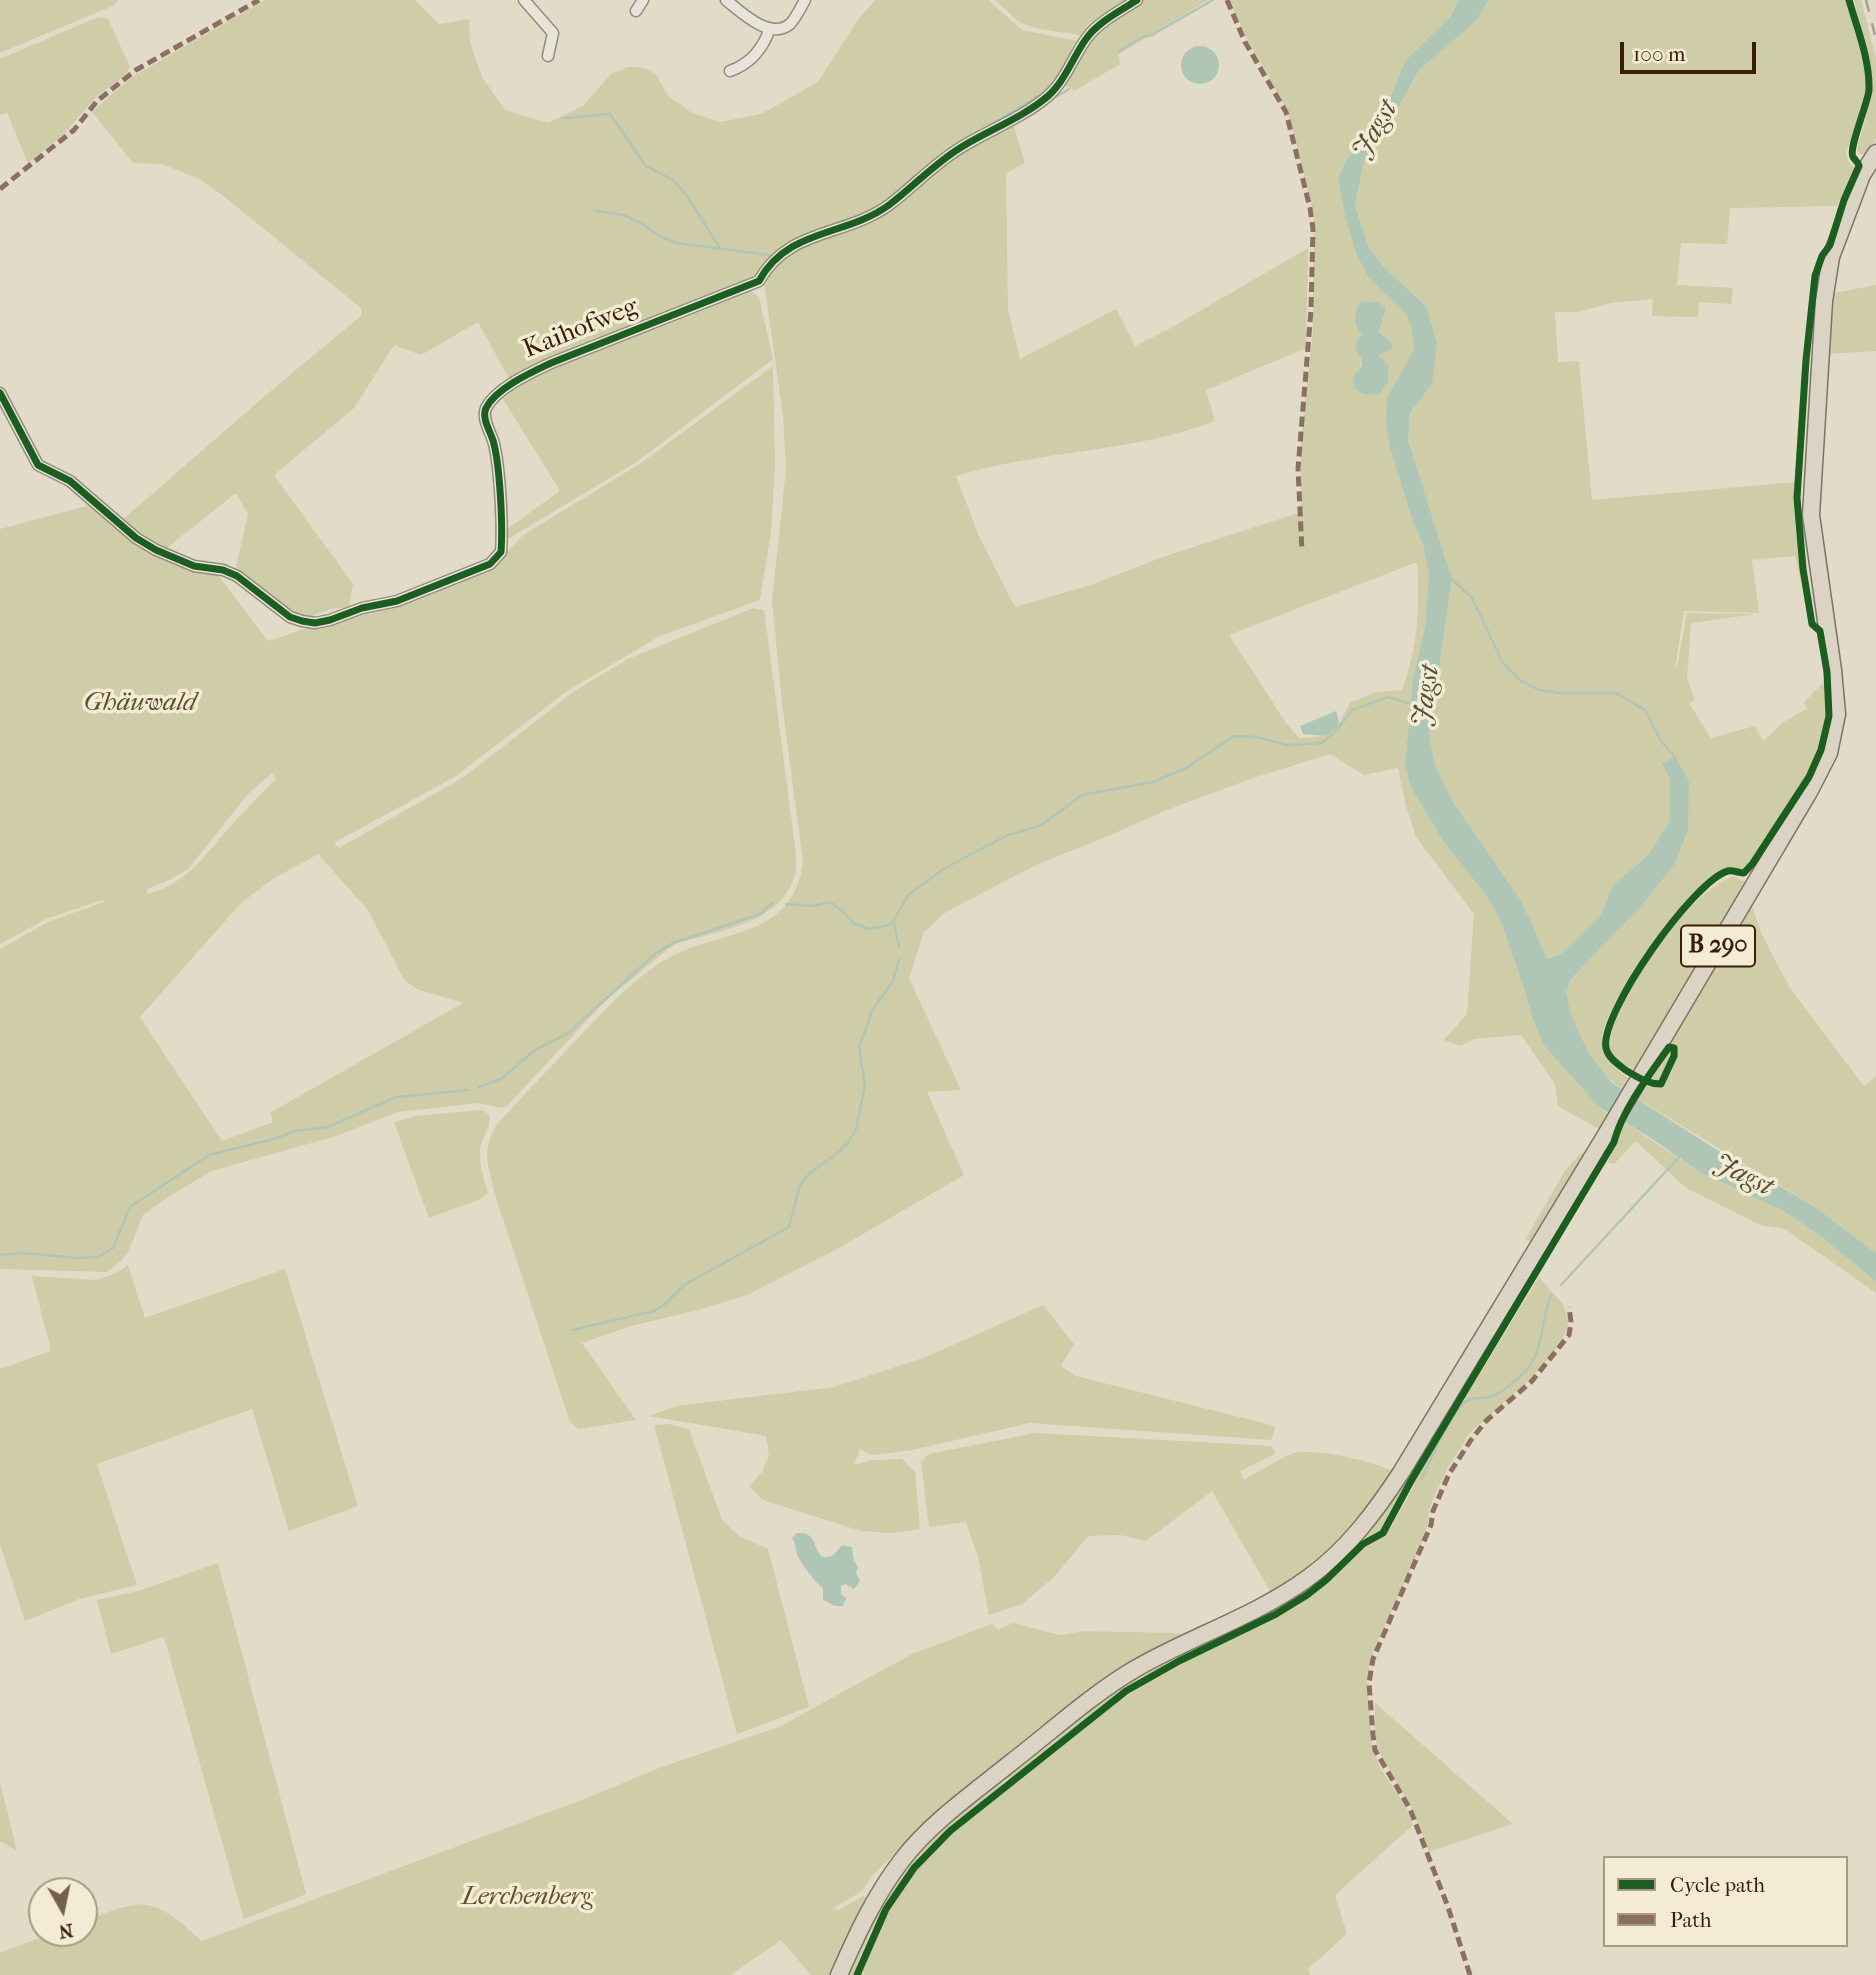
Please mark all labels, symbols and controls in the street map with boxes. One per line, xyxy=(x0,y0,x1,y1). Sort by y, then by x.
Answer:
scale bar xyxy=(1624,28,1760,72)
text: 100 m xyxy=(1633,42,1686,66)
water label: Jagst xyxy=(1346,95,1406,165)
street label: Kaihofweg xyxy=(519,292,643,366)
water label: Jagst xyxy=(1406,663,1448,729)
park label: Ghäuwald xyxy=(84,688,196,720)
road number: B 290 xyxy=(1681,926,1755,966)
water label: Jagst xyxy=(1708,1147,1778,1205)
legend xyxy=(1603,1856,1848,1947)
text: Cycle path xyxy=(1670,1873,1765,1897)
north arrow xyxy=(28,1877,98,1947)
park label: Lerchenberg xyxy=(462,1882,592,1914)
text: Path xyxy=(1670,1908,1711,1932)
text: N xyxy=(57,1919,75,1943)

